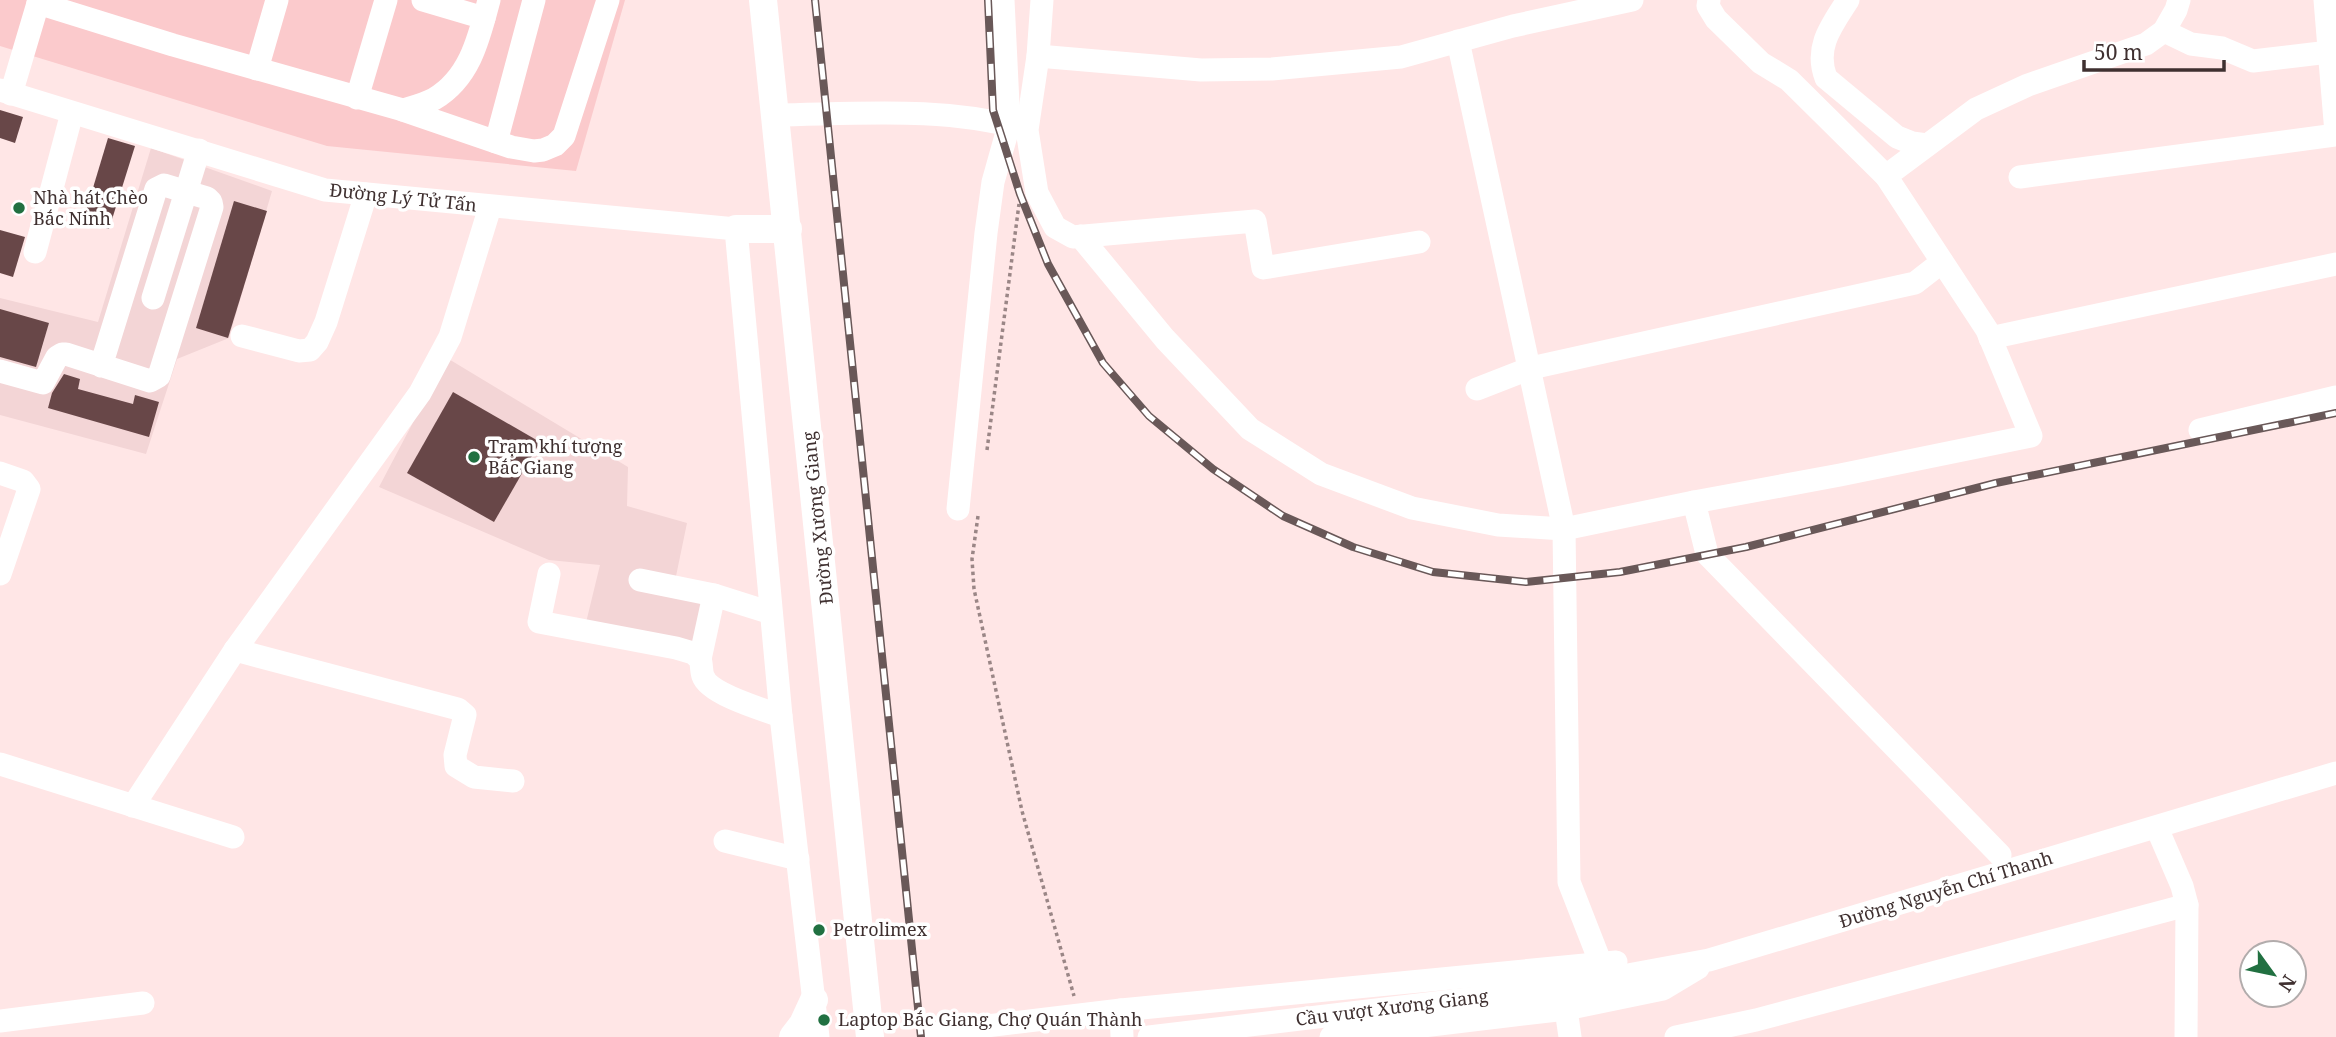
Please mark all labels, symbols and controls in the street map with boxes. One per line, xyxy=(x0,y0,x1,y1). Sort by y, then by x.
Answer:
scale bar xyxy=(2084,28,2224,72)
text: 50 m xyxy=(2094,38,2143,66)
street label: Đường Lý Tử Tấn xyxy=(328,177,478,217)
place label: Nhà hát Chèo Bắc Ninh xyxy=(33,185,148,230)
marker: Nhà hát Chèo Bắc Ninh xyxy=(11,200,27,216)
street label: Đường Xương Giang xyxy=(796,430,838,606)
place label: Trạm khí tượng Bắc Giang xyxy=(488,434,623,479)
marker: Trạm khí tượng Bắc Giang xyxy=(466,449,482,465)
street label: Đường Nguyễn Chí Thanh xyxy=(1836,845,2055,933)
place label: Petrolimex xyxy=(833,917,928,941)
marker: Petrolimex xyxy=(811,922,827,938)
north arrow xyxy=(2238,939,2308,1009)
text: N xyxy=(2272,970,2302,997)
street label: Cầu vượt Xương Giang xyxy=(1294,983,1490,1031)
place label: Laptop Bắc Giang, Chợ Quán Thành xyxy=(838,1007,1142,1031)
marker: Laptop Bắc Giang, Chợ Quán Thành xyxy=(816,1012,832,1028)

